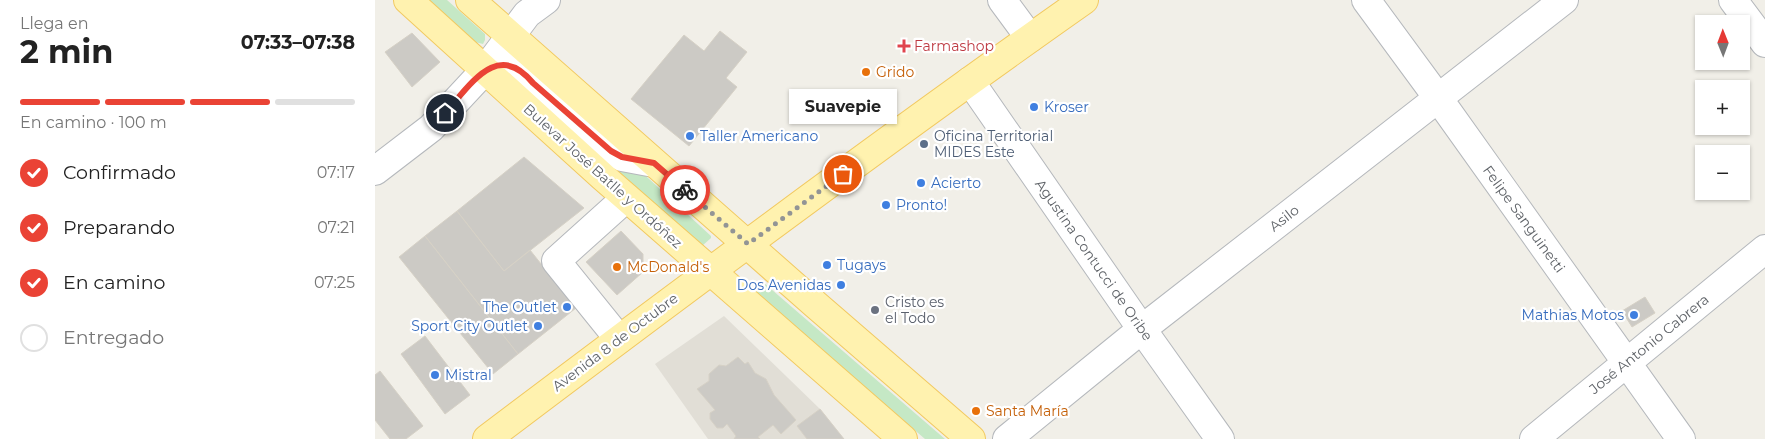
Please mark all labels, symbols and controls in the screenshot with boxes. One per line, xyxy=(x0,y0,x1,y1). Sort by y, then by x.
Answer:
text: Llega en xyxy=(20,14,88,33)
north arrow xyxy=(1695,15,1750,70)
map controls xyxy=(1695,15,1750,200)
text: 07:33–07:38 xyxy=(241,31,355,54)
text: 2 min xyxy=(20,32,113,71)
place label: Farmashop xyxy=(914,37,994,55)
marker: Farmashop xyxy=(898,40,910,52)
place label: Grido xyxy=(876,63,915,81)
marker: Grido xyxy=(860,66,872,78)
button: + xyxy=(1695,80,1750,135)
callout: Suavepie xyxy=(789,89,897,124)
pin xyxy=(424,92,466,134)
text: Suavepie xyxy=(805,97,881,116)
place label: Kroser xyxy=(1044,98,1089,116)
icon: home xyxy=(431,99,459,127)
street label: Bulevar José Batlle y Ordóñez xyxy=(520,100,686,252)
marker: Kroser xyxy=(1028,101,1040,113)
text: En camino · 100 m xyxy=(20,113,167,132)
place label: Taller Americano xyxy=(700,127,818,145)
place label: Oficina Territorial MIDES Este xyxy=(934,127,1053,161)
marker: Taller Americano xyxy=(684,130,696,142)
marker: Oficina Territorial MIDES Este xyxy=(918,138,930,150)
button: − xyxy=(1695,145,1750,200)
pin xyxy=(822,153,864,195)
icon: check xyxy=(20,159,48,187)
icon: bag xyxy=(829,160,857,188)
text: Confirmado xyxy=(63,161,176,184)
street label: Felipe Sanguinetti xyxy=(1479,162,1569,276)
text: 07:17 xyxy=(317,163,355,182)
courier xyxy=(660,165,710,215)
place label: Acierto xyxy=(931,174,981,192)
icon: bike xyxy=(671,176,699,204)
street label: Agustina Contucci de Oribe xyxy=(1031,176,1157,344)
marker: Acierto xyxy=(915,177,927,189)
place label: Pronto! xyxy=(896,196,947,214)
marker: Pronto! xyxy=(880,199,892,211)
street label: Asilo xyxy=(1265,201,1303,235)
icon: check xyxy=(20,214,48,242)
text: Preparando xyxy=(63,216,175,239)
text: 07:21 xyxy=(317,218,355,237)
place label: Tugays xyxy=(837,256,886,274)
place label: McDonald's xyxy=(627,258,709,276)
marker: Tugays xyxy=(821,259,833,271)
marker: McDonald's xyxy=(611,261,623,273)
icon: check xyxy=(20,269,48,297)
text: En camino xyxy=(63,271,165,294)
text: 07:25 xyxy=(314,273,355,292)
place label: Dos Avenidas xyxy=(737,276,831,294)
marker: Dos Avenidas xyxy=(835,279,847,291)
street label: Avenida 8 de Octubre xyxy=(549,289,681,395)
street label: José Antonio Cabrera xyxy=(1585,290,1713,398)
place label: Cristo es el Todo xyxy=(885,293,944,327)
place label: The Outlet xyxy=(483,298,557,316)
marker: The Outlet xyxy=(561,301,573,313)
marker: Cristo es el Todo xyxy=(869,304,881,316)
place label: Mathias Motos xyxy=(1522,306,1624,324)
marker: Mathias Motos xyxy=(1628,309,1640,321)
place label: Sport City Outlet xyxy=(411,317,528,335)
marker: Sport City Outlet xyxy=(532,320,544,332)
text: Entregado xyxy=(63,326,164,349)
place label: Mistral xyxy=(445,366,492,384)
marker: Mistral xyxy=(429,369,441,381)
place label: Santa María xyxy=(986,402,1069,420)
marker: Santa María xyxy=(970,405,982,417)

